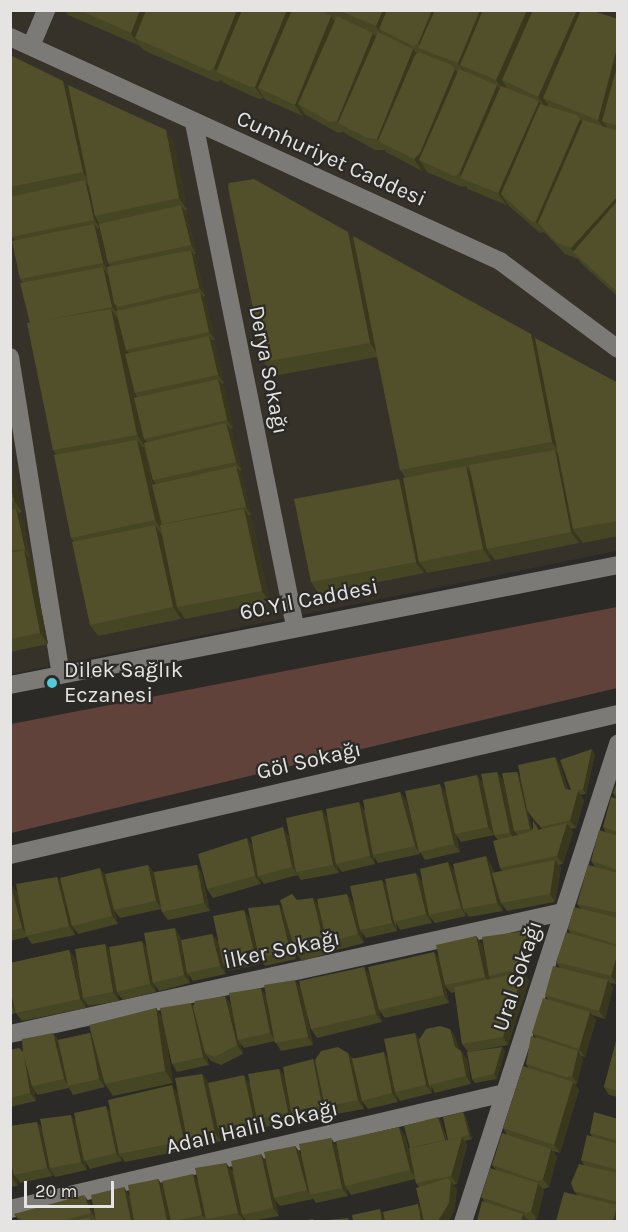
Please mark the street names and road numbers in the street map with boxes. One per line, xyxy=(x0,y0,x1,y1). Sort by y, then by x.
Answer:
street label: Cumhuriyet Caddesi xyxy=(232,105,430,213)
street label: Derya Sokağı xyxy=(243,304,293,436)
street label: 60.Yıl Caddesi xyxy=(237,574,381,626)
street label: Göl Sokağı xyxy=(254,736,364,786)
street label: Ural Sokağı xyxy=(488,917,548,1035)
street label: İlker Sokağı xyxy=(222,925,342,975)
street label: Adalı Halil Sokağı xyxy=(164,1095,340,1161)

